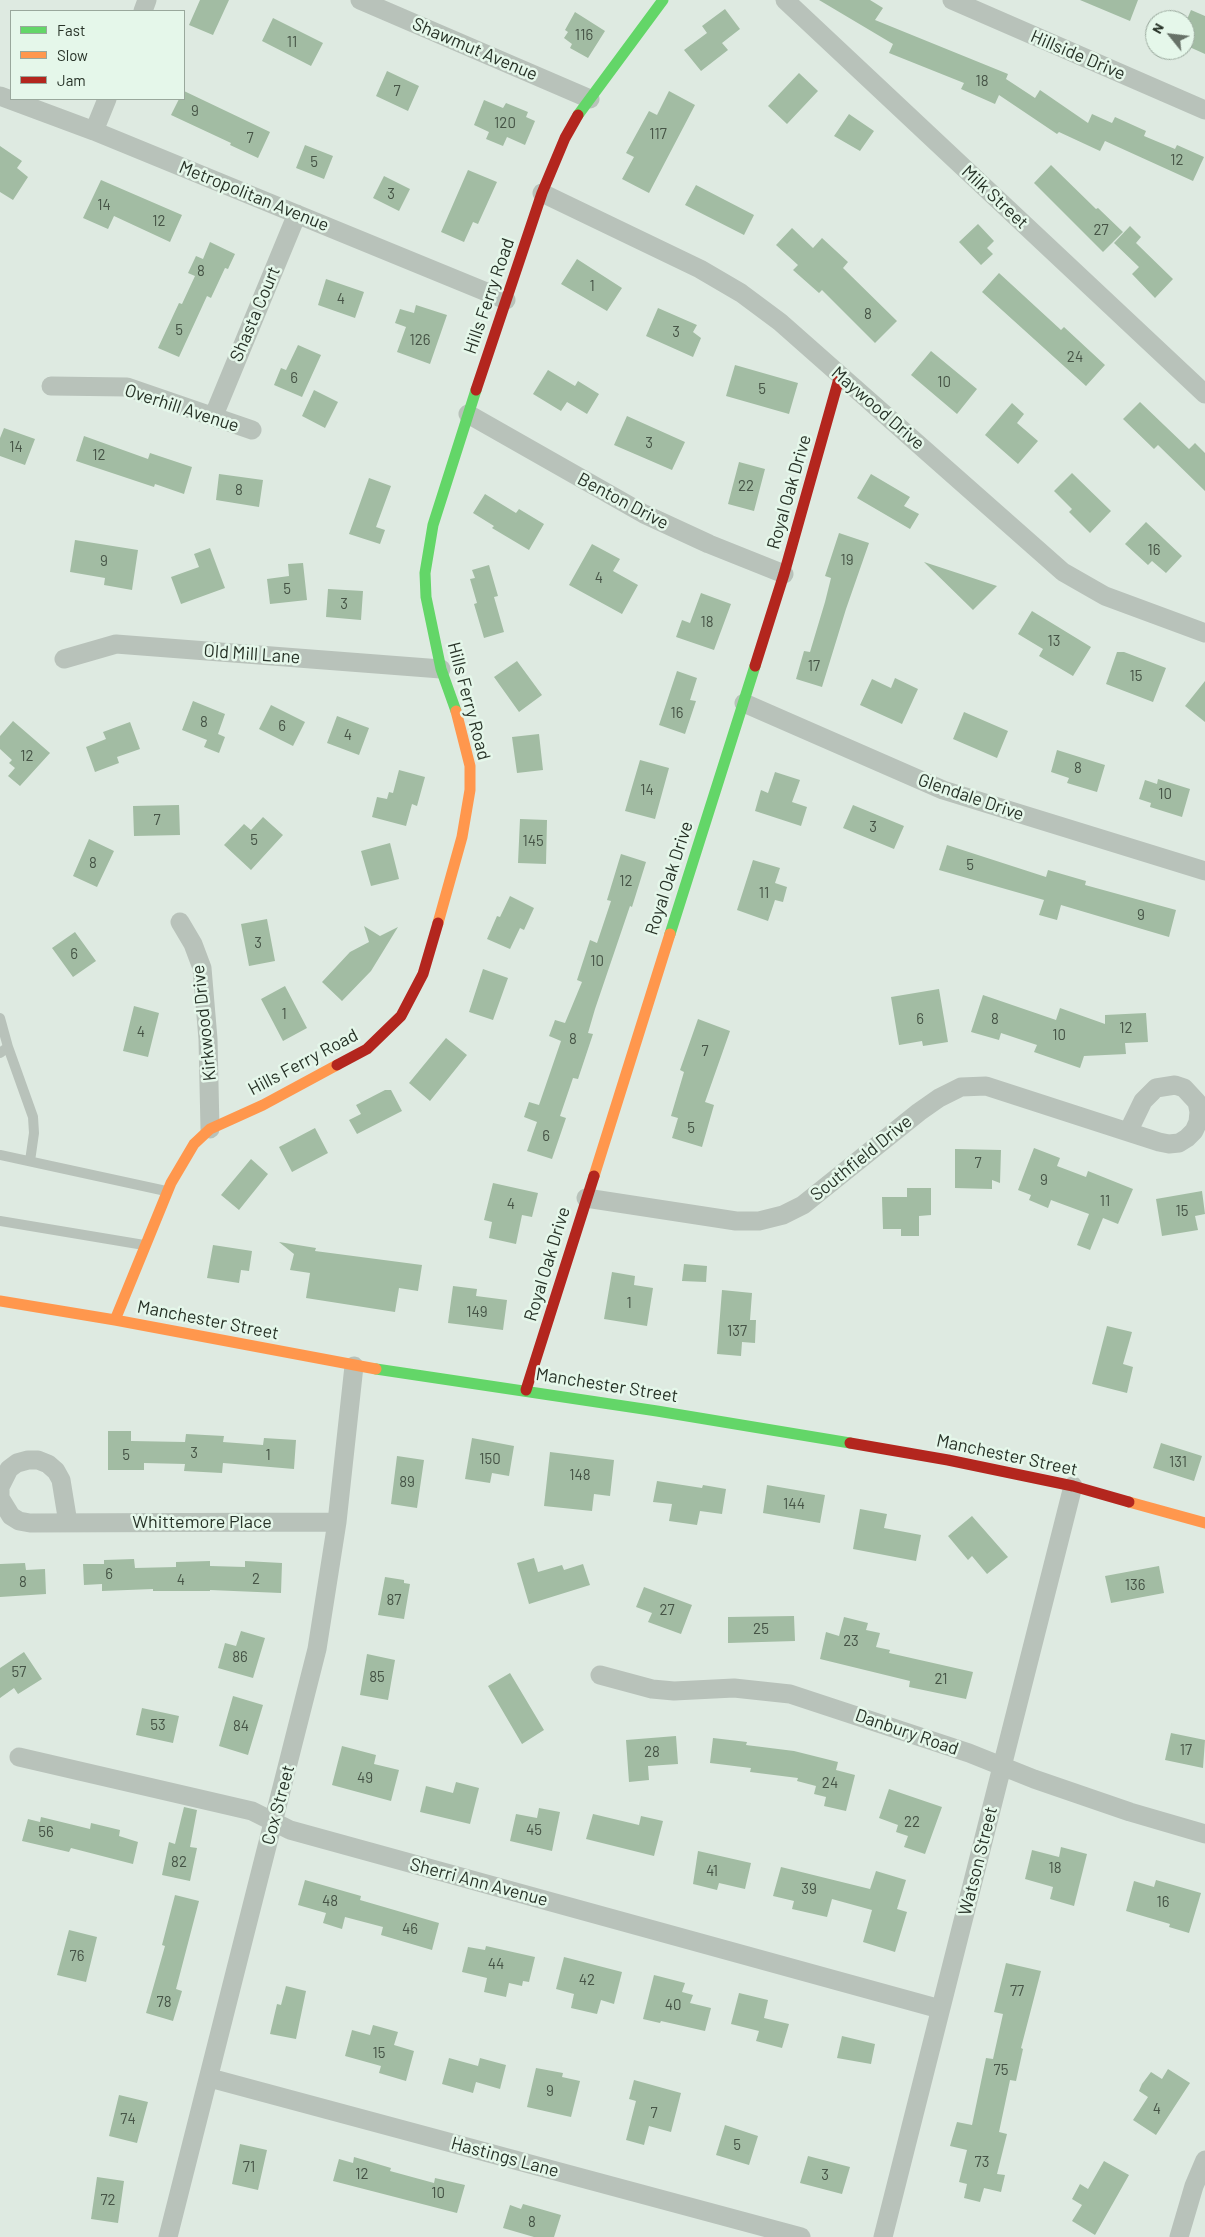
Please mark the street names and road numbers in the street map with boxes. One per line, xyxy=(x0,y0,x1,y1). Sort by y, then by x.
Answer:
street label: Shawmut Avenue xyxy=(409,13,541,85)
street label: Hillside Drive xyxy=(1027,25,1129,85)
street label: Metropolitan Avenue xyxy=(176,156,332,236)
street label: Milk Street xyxy=(957,161,1033,233)
street label: Hills Ferry Road xyxy=(459,235,519,357)
street label: Shasta Court xyxy=(225,263,285,365)
street label: Maywood Drive xyxy=(827,362,929,454)
street label: Overhill Avenue xyxy=(122,379,242,437)
street label: Royal Oak Drive xyxy=(762,432,816,552)
street label: Benton Drive xyxy=(574,468,672,534)
street label: Old Mill Lane xyxy=(203,640,301,668)
street label: Hills Ferry Road xyxy=(443,640,495,762)
street label: Glendale Drive xyxy=(915,769,1027,825)
street label: Royal Oak Drive xyxy=(640,818,698,938)
street label: Kirkwood Drive xyxy=(187,964,221,1082)
street label: Hills Ferry Road xyxy=(244,1024,362,1100)
street label: Southfield Drive xyxy=(806,1110,916,1206)
street label: Royal Oak Drive xyxy=(519,1204,575,1324)
street label: Manchester Street xyxy=(135,1296,281,1344)
street label: Manchester Street xyxy=(534,1363,680,1407)
street label: Manchester Street xyxy=(934,1429,1080,1481)
street label: Whittemore Place xyxy=(132,1511,272,1533)
street label: Danbury Road xyxy=(852,1704,962,1760)
street label: Cox Street xyxy=(257,1763,299,1847)
street label: Watson Street xyxy=(954,1804,1002,1918)
street label: Sherri Ann Avenue xyxy=(408,1853,550,1911)
street label: Hastings Lane xyxy=(449,2132,561,2182)

